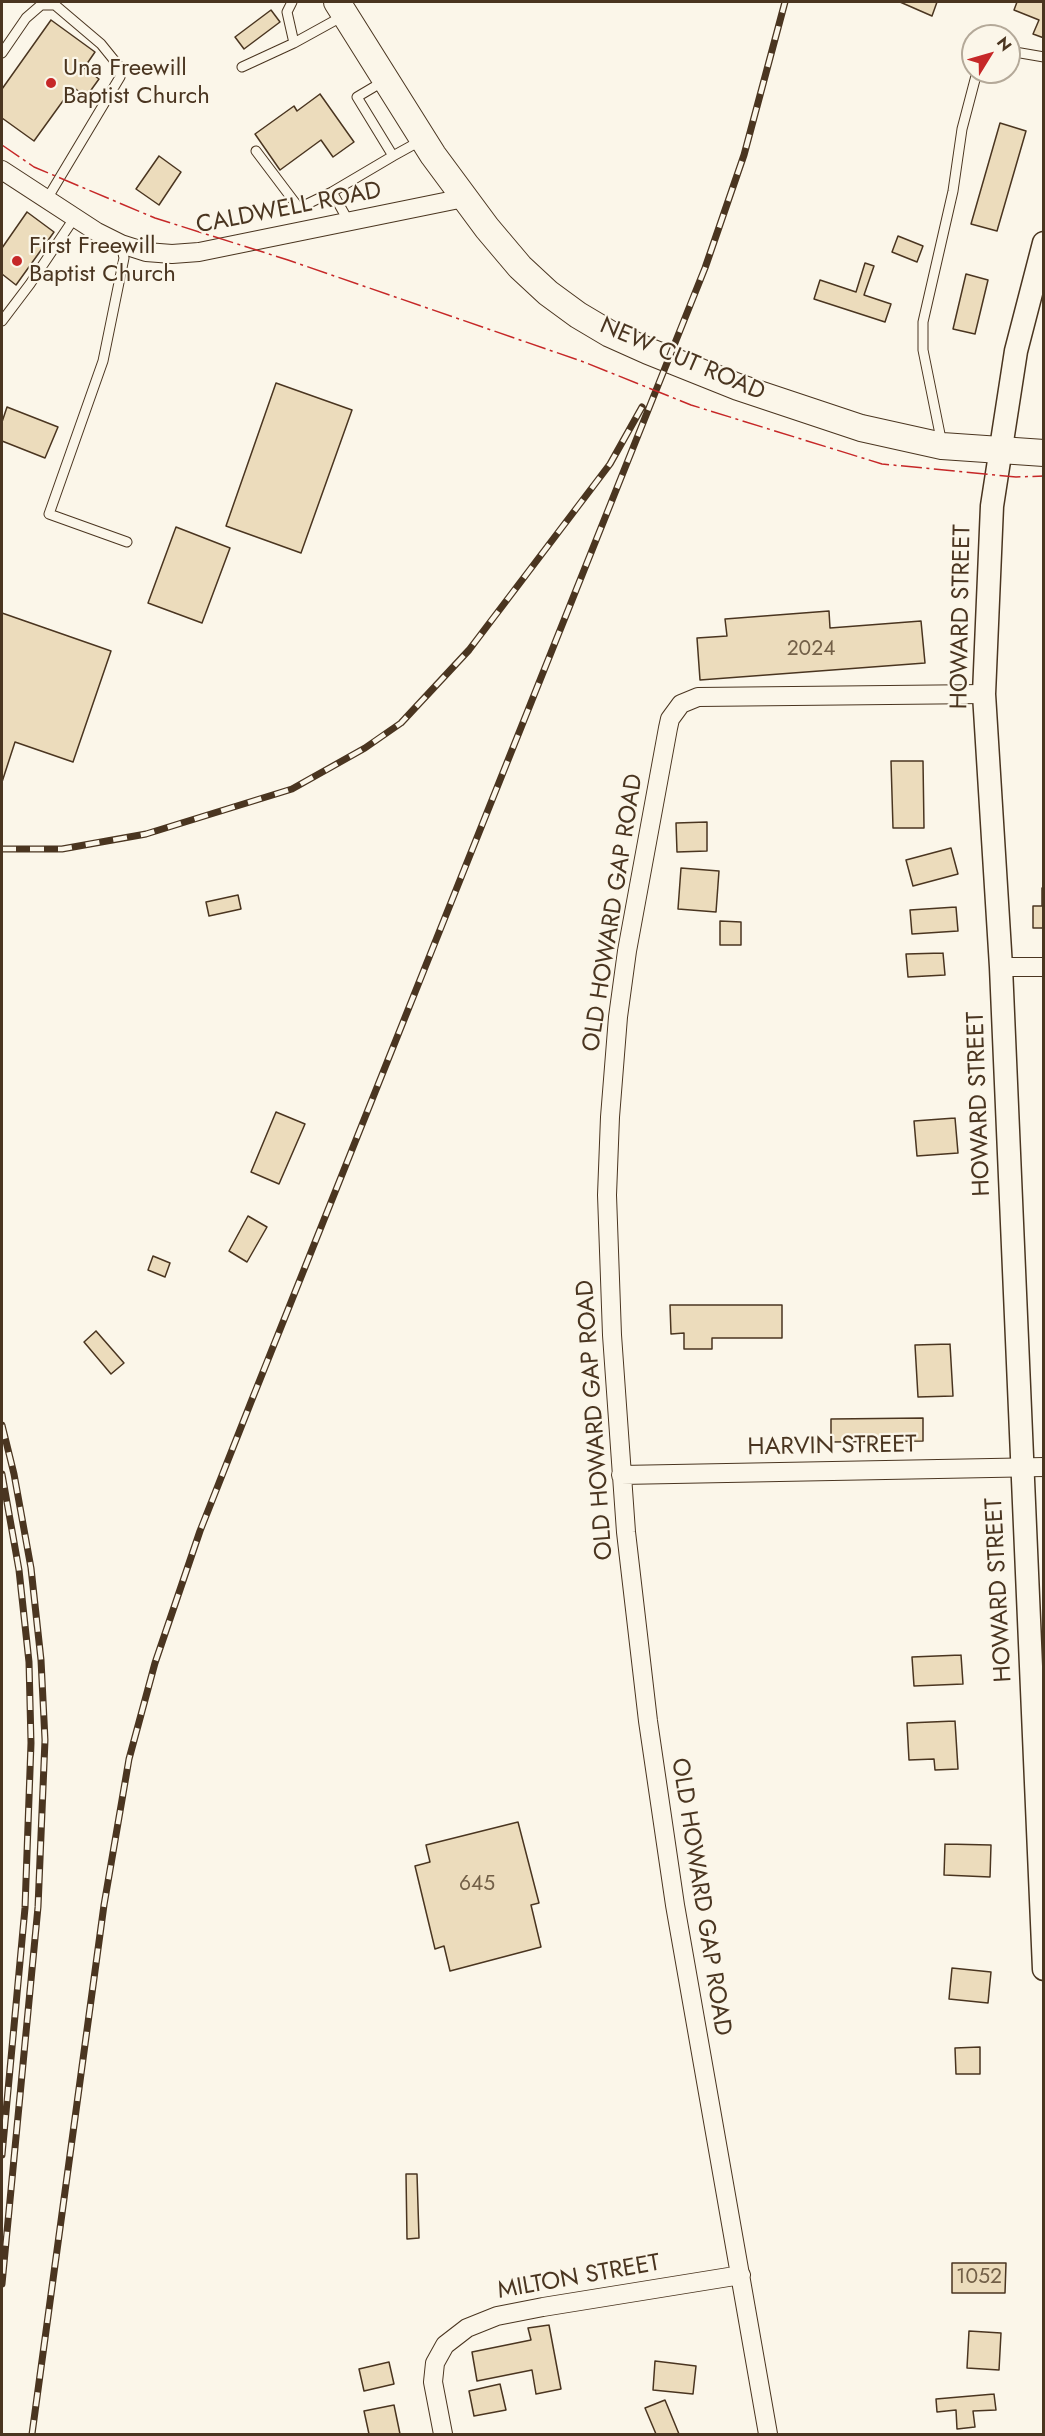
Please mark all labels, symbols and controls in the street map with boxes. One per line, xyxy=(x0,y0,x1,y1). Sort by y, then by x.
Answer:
north arrow xyxy=(961,24,1021,84)
text: N xyxy=(991,32,1017,56)
place label: Una Freewill Baptist Church xyxy=(63,55,210,111)
marker: Una Freewill Baptist Church xyxy=(44,76,58,90)
street label: CALDWELL ROAD xyxy=(194,177,384,241)
place label: First Freewill Baptist Church xyxy=(29,233,176,289)
marker: First Freewill Baptist Church xyxy=(10,254,24,268)
street label: NEW CUT ROAD xyxy=(595,312,769,408)
street label: HOWARD STREET xyxy=(946,524,978,710)
house number: 2024 xyxy=(787,637,835,663)
street label: OLD HOWARD GAP ROAD xyxy=(578,772,650,1054)
street label: HOWARD STREET xyxy=(962,1011,998,1197)
street label: OLD HOWARD GAP ROAD xyxy=(572,1279,620,1561)
street label: HARVIN STREET xyxy=(747,1431,917,1463)
street label: HOWARD STREET xyxy=(981,1497,1019,1683)
street label: OLD HOWARD GAP ROAD xyxy=(664,1756,736,2038)
house number: 645 xyxy=(459,1872,495,1898)
street label: MILTON STREET xyxy=(496,2250,662,2306)
house number: 1052 xyxy=(956,2265,1002,2291)

